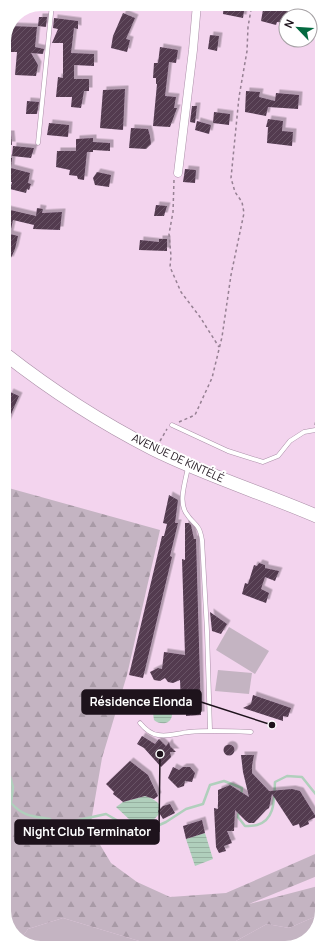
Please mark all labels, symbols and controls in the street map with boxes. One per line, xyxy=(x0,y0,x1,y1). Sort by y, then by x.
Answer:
north arrow xyxy=(278,8,318,48)
text: N xyxy=(280,17,297,30)
street label: AVENUE DE KINTÉLÉ xyxy=(130,430,227,485)
callout: Résidence Elonda xyxy=(82,690,201,714)
text: Résidence Elonda xyxy=(90,693,192,710)
callout: Night Club Terminator xyxy=(15,820,159,844)
text: Night Club Terminator xyxy=(23,823,151,840)

